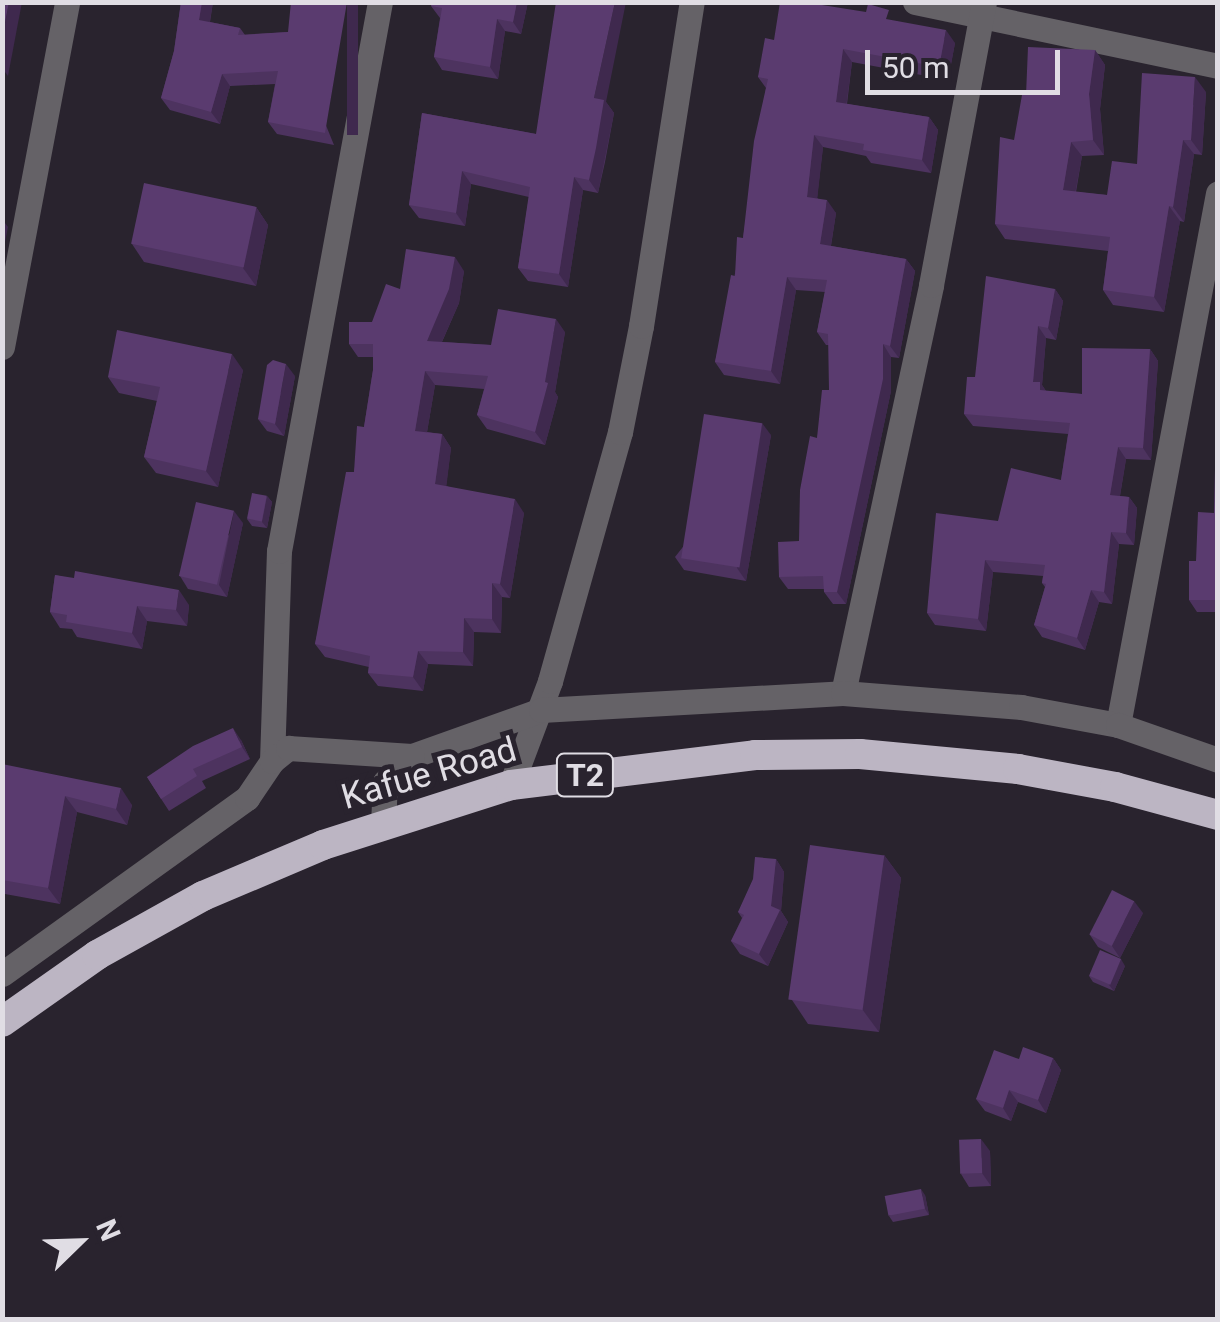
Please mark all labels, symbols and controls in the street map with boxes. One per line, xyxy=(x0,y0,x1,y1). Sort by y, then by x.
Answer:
scale bar xyxy=(870,30,1065,92)
text: 50 m xyxy=(882,50,949,85)
street label: Kafue Road xyxy=(337,729,521,819)
road number: T2 xyxy=(555,748,615,802)
north arrow xyxy=(30,1192,130,1292)
text: N xyxy=(89,1215,127,1246)

